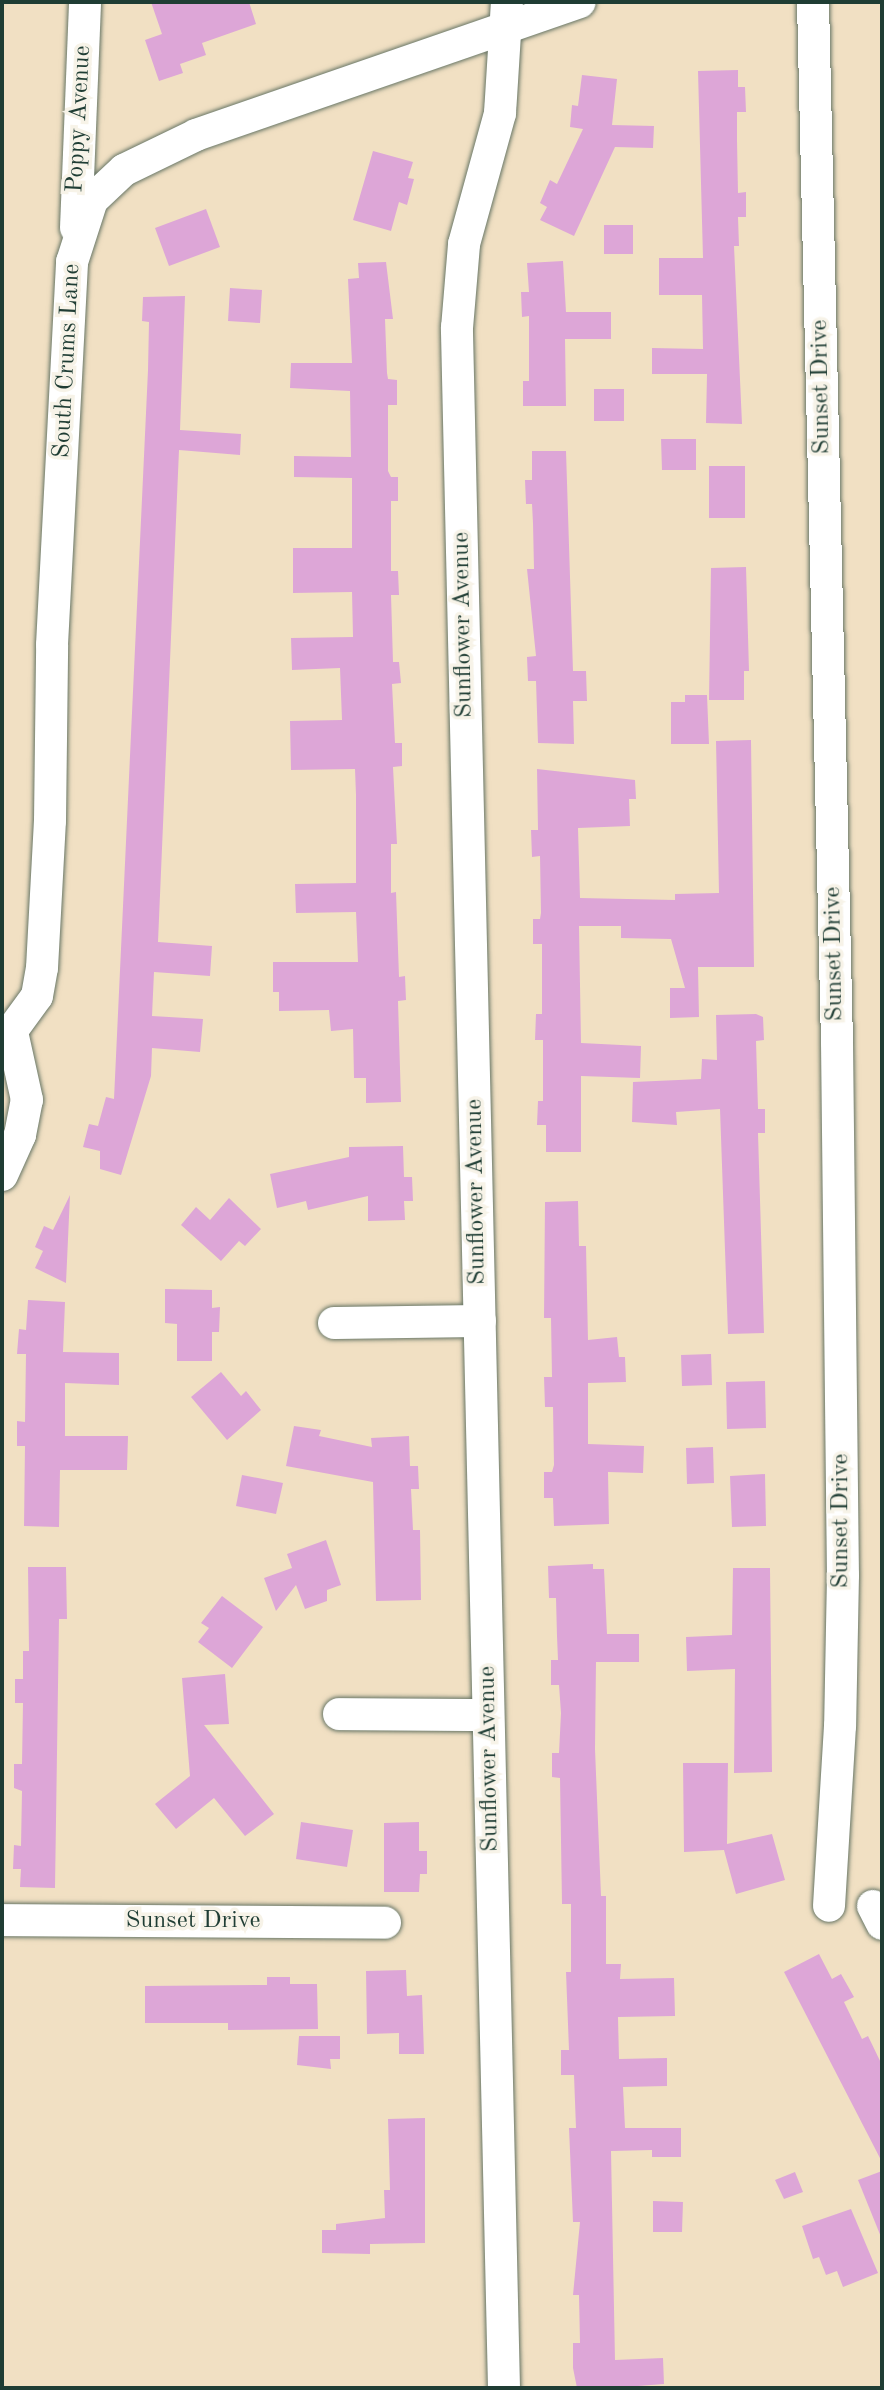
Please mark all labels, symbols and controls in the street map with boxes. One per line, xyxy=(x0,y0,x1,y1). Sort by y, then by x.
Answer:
street label: Poppy Avenue xyxy=(62,45,98,193)
street label: South Crums Lane xyxy=(49,263,87,459)
street label: Sunset Drive xyxy=(806,319,838,455)
street label: Sunflower Avenue xyxy=(448,532,480,718)
street label: Sunset Drive xyxy=(819,886,851,1022)
street label: Sunflower Avenue xyxy=(461,1099,493,1285)
street label: Sunset Drive xyxy=(828,1454,856,1588)
street label: Sunflower Avenue xyxy=(474,1666,506,1852)
street label: Sunset Drive xyxy=(126,1908,260,1936)

